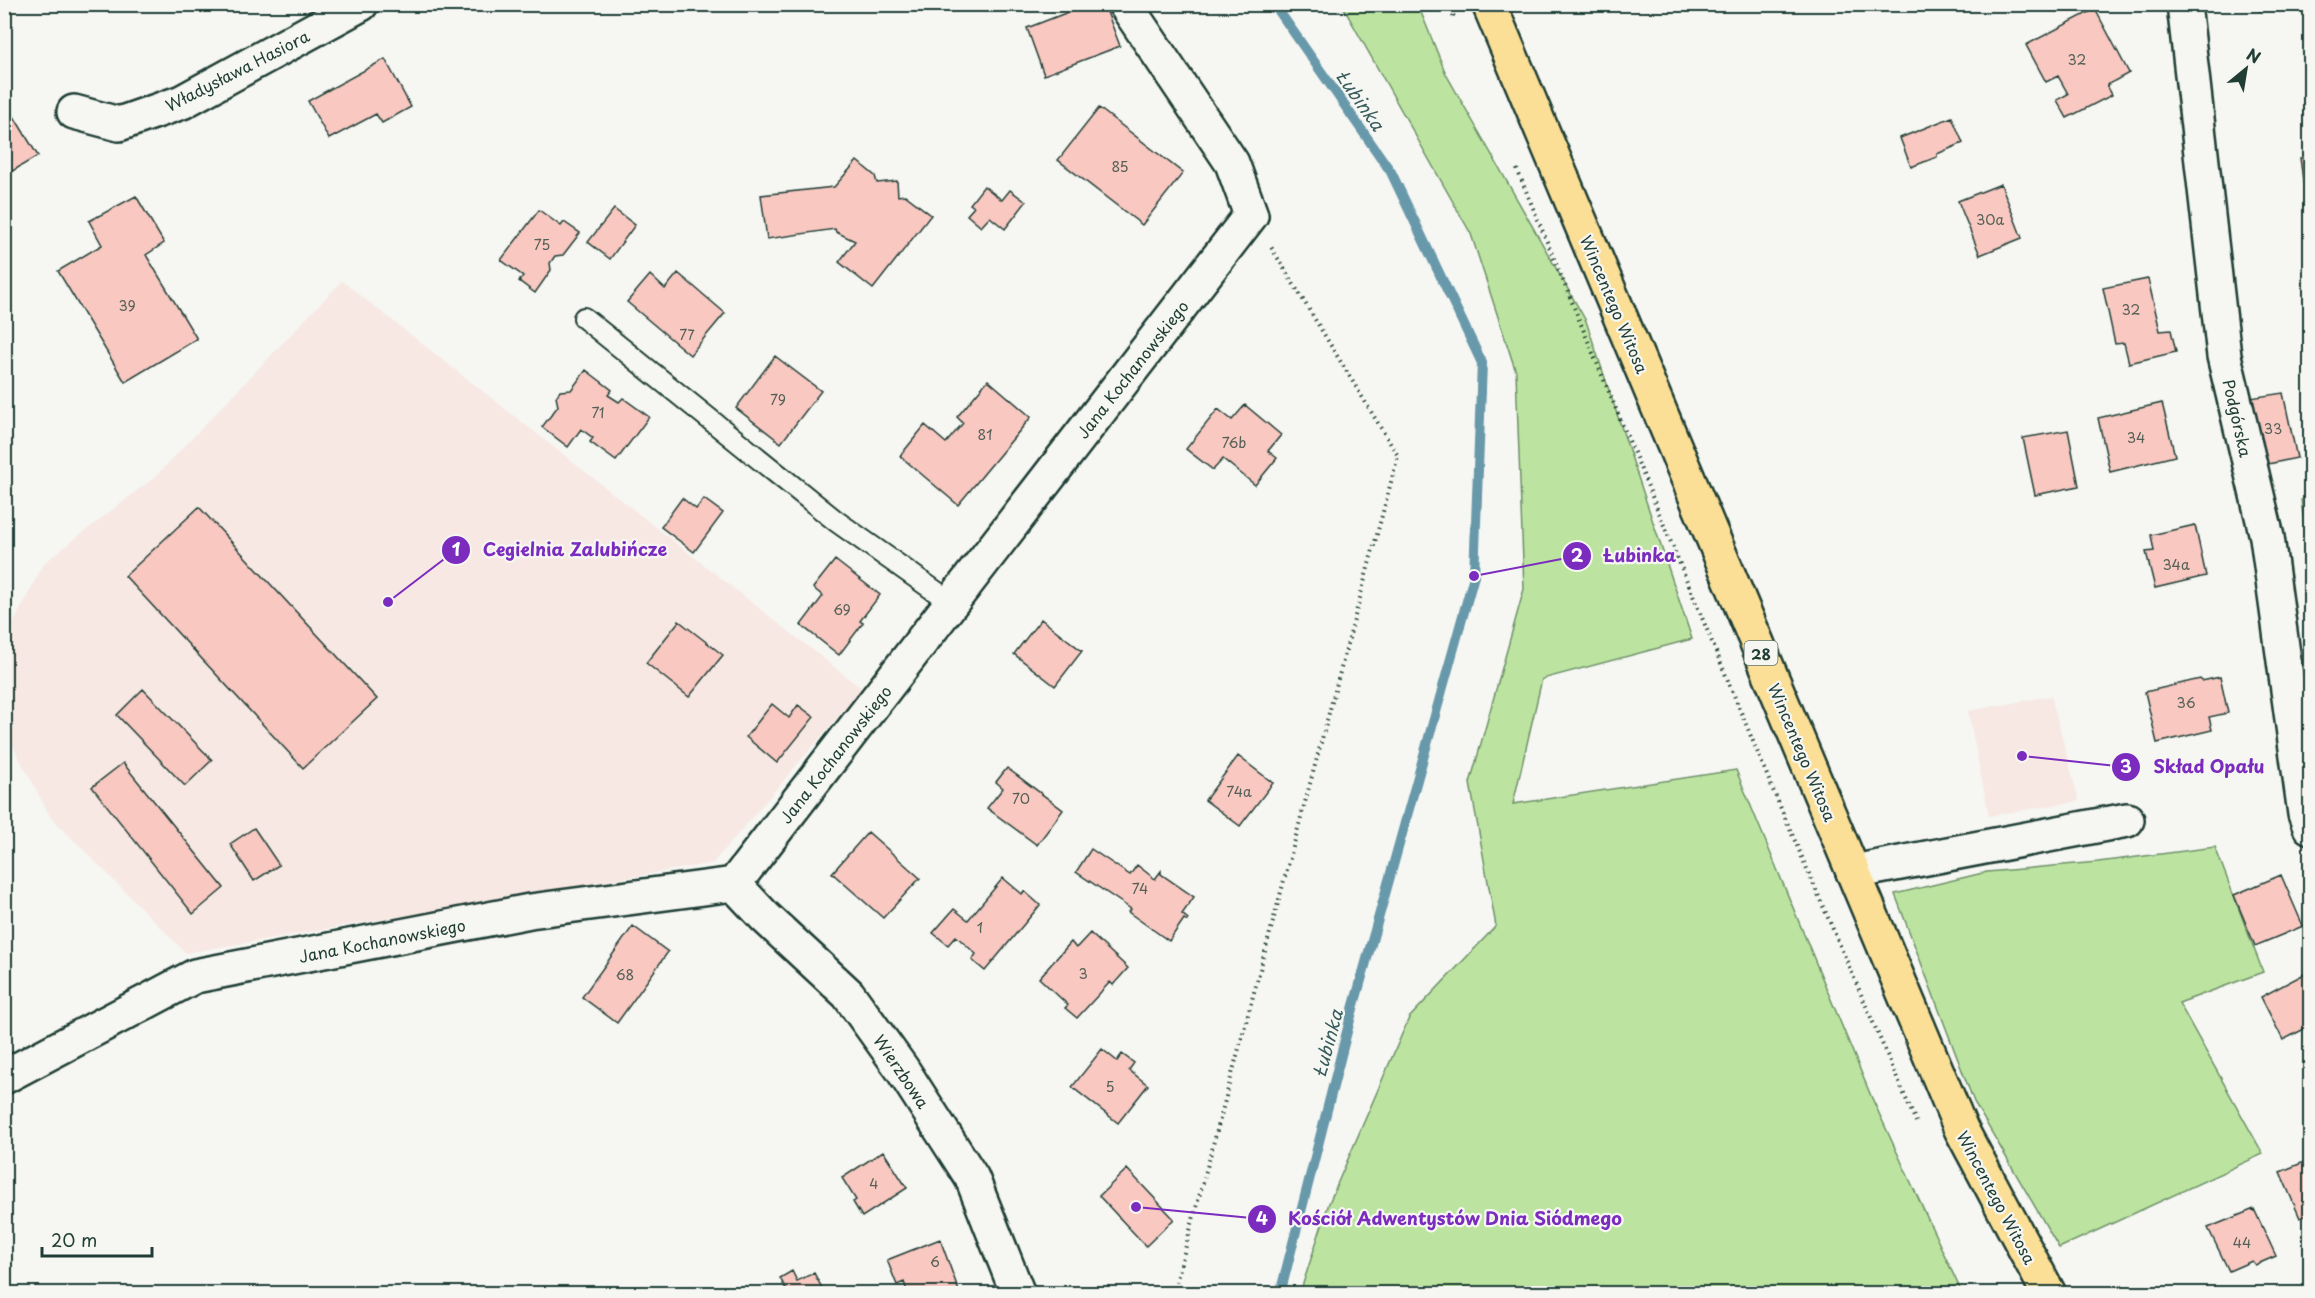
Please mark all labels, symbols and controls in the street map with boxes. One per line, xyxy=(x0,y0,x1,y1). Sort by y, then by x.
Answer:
street label: Władysława Hasiora xyxy=(161,23,313,117)
north arrow xyxy=(2216,39,2276,99)
text: N xyxy=(2243,42,2265,69)
house number: 32 xyxy=(2068,49,2086,70)
water label: Łubinka xyxy=(1330,64,1392,137)
house number: 85 xyxy=(1111,156,1129,177)
house number: 30a xyxy=(1976,209,2004,230)
street label: Wincentego Witosa xyxy=(1575,231,1655,377)
house number: 75 xyxy=(534,234,550,255)
house number: 39 xyxy=(118,295,136,316)
street label: Jana Kochanowskiego xyxy=(1070,295,1194,443)
house number: 32 xyxy=(2122,299,2140,320)
house number: 77 xyxy=(679,324,695,345)
street label: Podgórska xyxy=(2217,377,2259,459)
house number: 79 xyxy=(770,389,786,410)
house number: 71 xyxy=(591,402,605,423)
house number: 33 xyxy=(2264,418,2282,439)
house number: 81 xyxy=(978,424,992,445)
house number: 34 xyxy=(2127,427,2145,448)
house number: 76b xyxy=(1222,432,1246,453)
callout: Cegielnia Zalubińcze xyxy=(441,532,679,568)
text: 1 xyxy=(452,535,461,562)
text: Cegielnia Zalubińcze xyxy=(483,535,667,562)
callout: Łubinka xyxy=(1562,538,1688,574)
text: 2 xyxy=(1571,541,1584,568)
text: Łubinka xyxy=(1603,541,1676,568)
house number: 34a xyxy=(2162,554,2190,575)
house number: 69 xyxy=(833,599,851,620)
road number: 28 xyxy=(1744,641,1778,665)
street label: Wincentego Witosa xyxy=(1763,679,1843,825)
street label: Jana Kochanowskiego xyxy=(773,680,897,828)
house number: 36 xyxy=(2176,692,2196,713)
callout: Skład Opału xyxy=(2111,749,2276,785)
text: 3 xyxy=(2120,752,2132,779)
text: Skład Opału xyxy=(2154,752,2264,779)
house number: 74a xyxy=(1226,781,1252,802)
house number: 70 xyxy=(1012,788,1030,809)
house number: 74 xyxy=(1132,878,1148,899)
street label: Jana Kochanowskiego xyxy=(297,912,468,968)
house number: 1 xyxy=(977,917,983,938)
house number: 3 xyxy=(1078,963,1088,984)
house number: 68 xyxy=(616,964,634,985)
water label: Łubinka xyxy=(1305,1006,1349,1080)
street label: Wierzbowa xyxy=(868,1029,936,1113)
house number: 5 xyxy=(1105,1076,1115,1097)
street label: Wincentego Witosa xyxy=(1952,1126,2042,1268)
house number: 4 xyxy=(869,1173,879,1194)
callout: Kościół Adwentystów Dnia Siódmego xyxy=(1247,1201,1634,1237)
text: 4 xyxy=(1256,1204,1268,1231)
text: Kościół Adwentystów Dnia Siódmego xyxy=(1288,1204,1622,1231)
scale bar xyxy=(42,1220,152,1258)
text: 20 m xyxy=(51,1226,97,1253)
house number: 44 xyxy=(2233,1232,2251,1253)
house number: 6 xyxy=(930,1251,940,1272)

